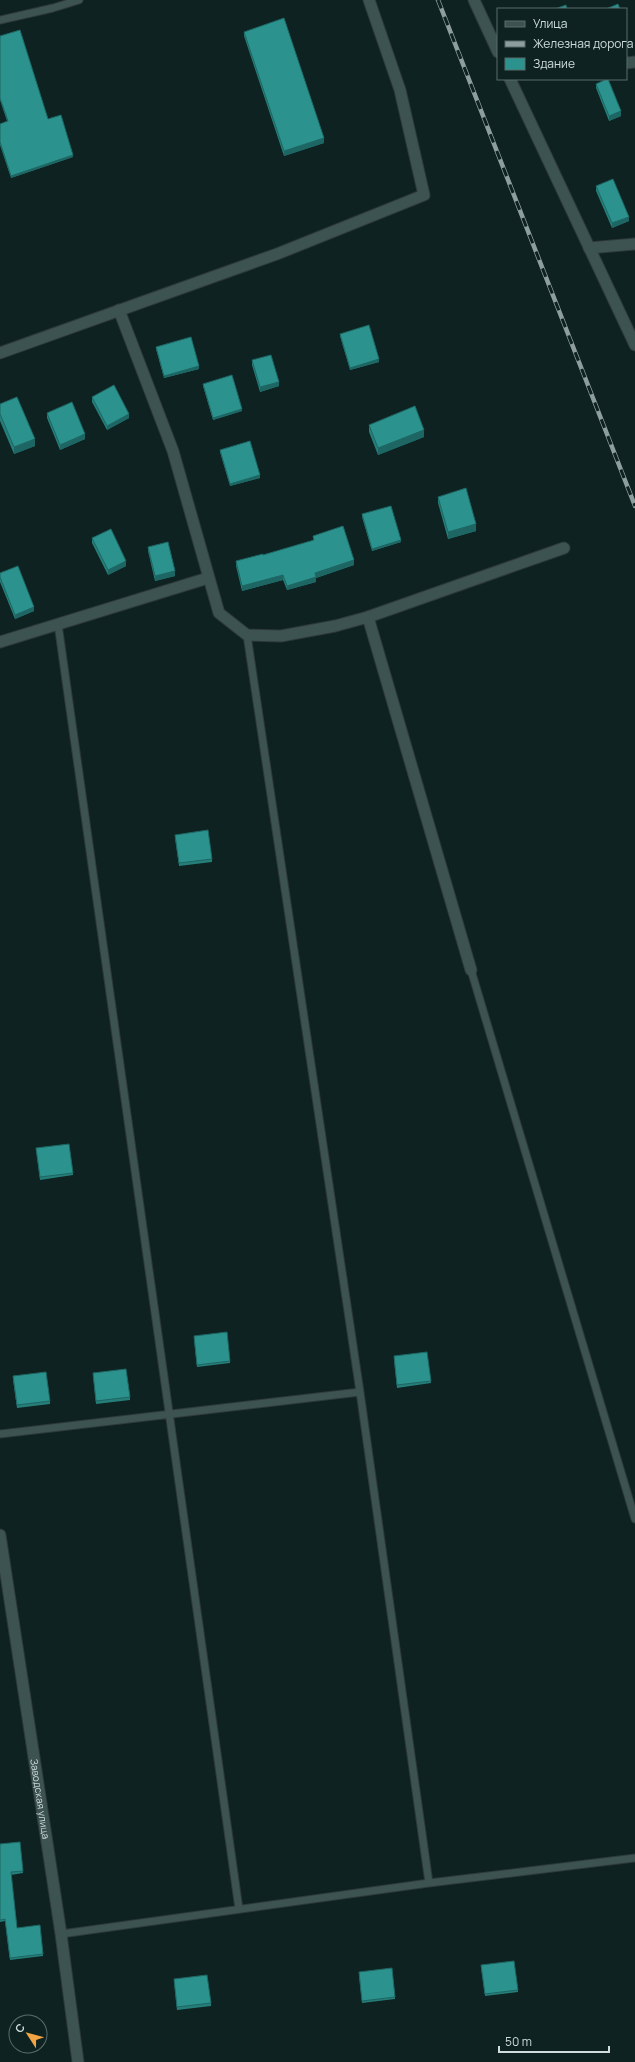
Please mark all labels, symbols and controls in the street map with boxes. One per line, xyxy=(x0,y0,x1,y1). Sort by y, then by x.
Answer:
legend xyxy=(497,8,627,80)
text: Улица xyxy=(533,15,567,32)
text: Железная дорога xyxy=(533,35,633,52)
text: Здание xyxy=(533,55,575,72)
street label: Заводская улица xyxy=(27,1758,53,1840)
north arrow xyxy=(8,2014,48,2054)
text: С xyxy=(11,2020,28,2036)
scale bar xyxy=(499,2028,609,2054)
text: 50 m xyxy=(505,2033,532,2050)

